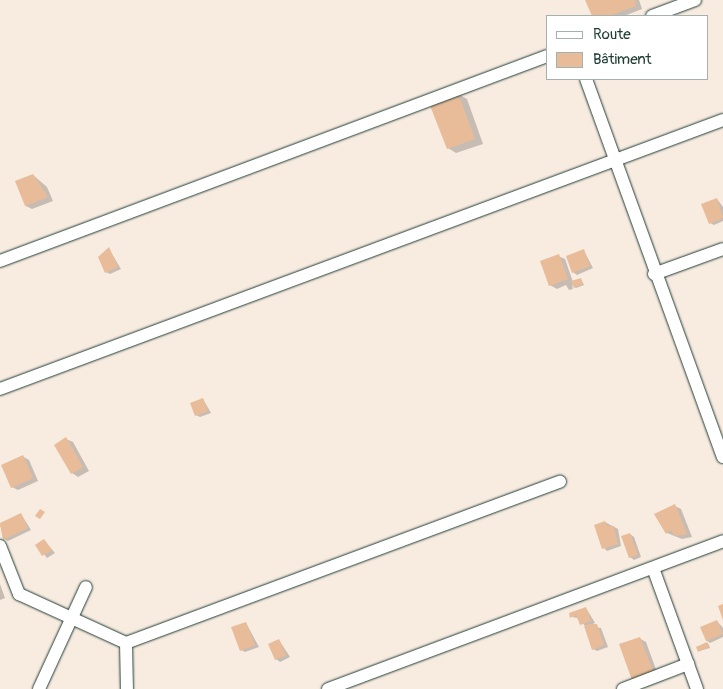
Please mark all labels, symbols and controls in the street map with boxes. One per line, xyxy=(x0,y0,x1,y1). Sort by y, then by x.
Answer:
legend xyxy=(546,15,708,80)
text: Route xyxy=(593,25,631,44)
text: Bâtiment xyxy=(593,50,652,69)

